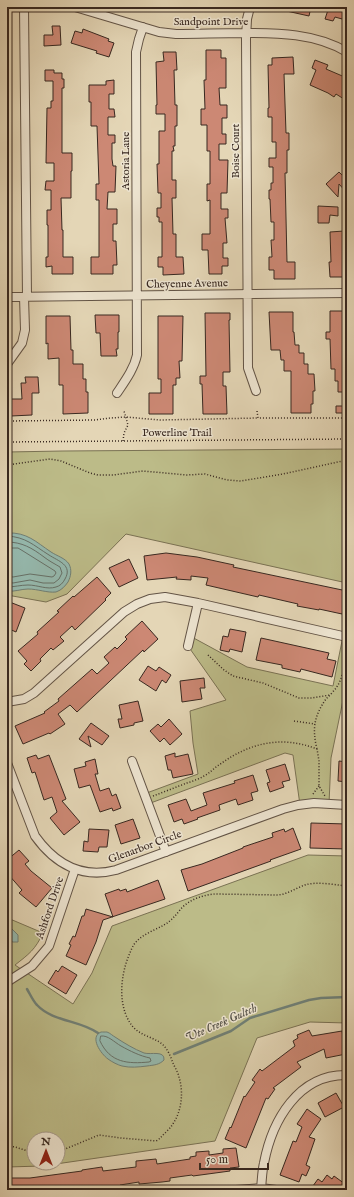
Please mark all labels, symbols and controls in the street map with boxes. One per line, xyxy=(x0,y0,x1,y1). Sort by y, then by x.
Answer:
street label: Sandpoint Drive xyxy=(174,15,248,29)
street label: Boise Court xyxy=(229,123,243,178)
street label: Astoria Lane xyxy=(119,132,133,191)
street label: Cheyenne Avenue xyxy=(146,276,228,292)
street label: Powerline Trail xyxy=(142,426,212,440)
street label: Glenarbor Circle xyxy=(106,827,184,867)
street label: Ashford Drive xyxy=(32,875,67,942)
water label: Ute Creek Gultch xyxy=(183,1001,259,1045)
north arrow xyxy=(26,1131,66,1171)
text: N xyxy=(40,1135,51,1149)
scale bar xyxy=(200,1145,268,1171)
text: 50 m xyxy=(206,1152,228,1167)

